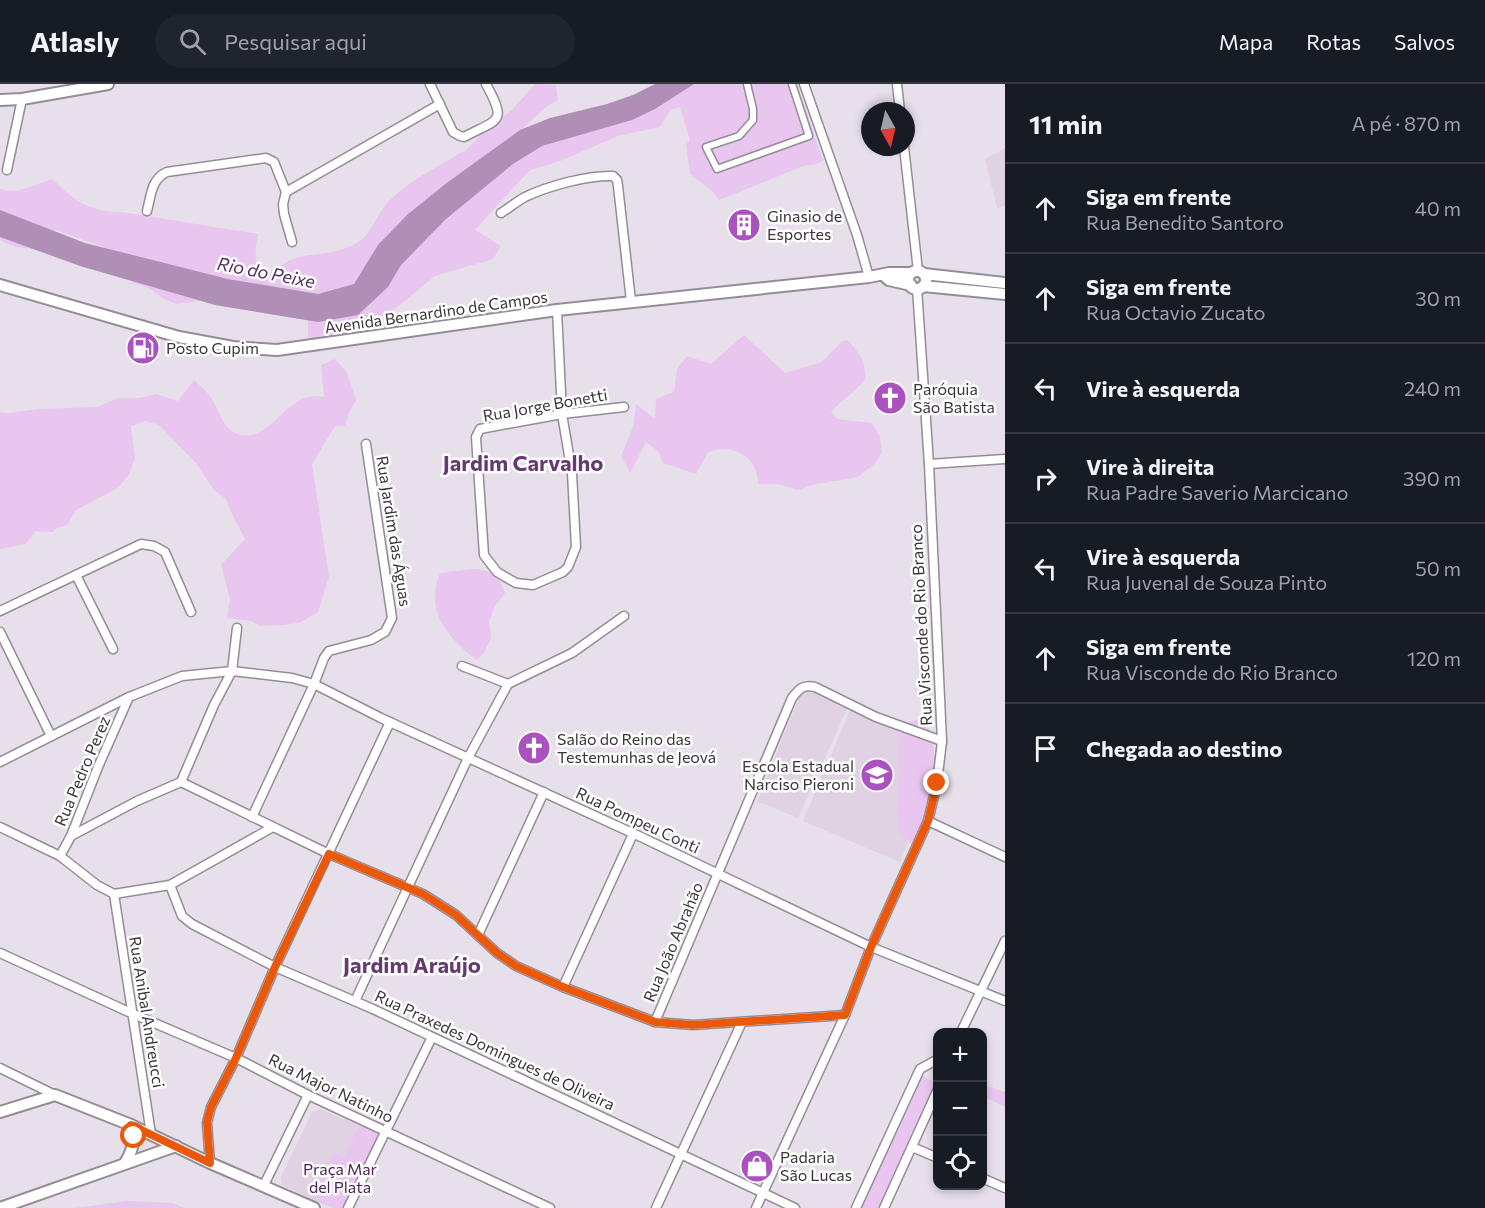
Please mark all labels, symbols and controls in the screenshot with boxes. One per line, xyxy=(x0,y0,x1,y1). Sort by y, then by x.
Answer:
search box xyxy=(155,14,575,68)
text: Atlasly xyxy=(30,24,119,58)
icon: search xyxy=(176,25,209,58)
text: Pesquisar aqui xyxy=(224,28,367,55)
text: Mapa xyxy=(1219,29,1273,54)
text: Rotas xyxy=(1306,29,1361,54)
text: Salvos xyxy=(1394,29,1455,54)
north arrow xyxy=(861,102,915,156)
text: 11 min xyxy=(1029,108,1102,139)
text: A pé · 870 m xyxy=(1352,111,1461,135)
text: Siga em frente xyxy=(1086,183,1231,210)
icon: ahead xyxy=(1029,192,1062,225)
text: 40 m xyxy=(1415,196,1461,220)
place label: Ginasio de Esportes xyxy=(767,206,842,243)
building icon: Ginasio de Esportes xyxy=(726,207,762,243)
text: Rua Benedito Santoro xyxy=(1086,210,1284,234)
water label: Rio do Peixe xyxy=(215,252,317,292)
text: Siga em frente xyxy=(1086,273,1231,300)
icon: ahead xyxy=(1029,282,1062,315)
street label: Avenida Bernardino de Campos xyxy=(323,286,549,337)
text: 30 m xyxy=(1415,286,1461,310)
text: Rua Octavio Zucato xyxy=(1086,300,1266,324)
fuel station icon: Posto Cupim xyxy=(125,330,161,366)
place label: Posto Cupim xyxy=(166,338,259,357)
icon: left xyxy=(1029,372,1062,405)
text: Vire à esquerda xyxy=(1086,375,1240,402)
text: 240 m xyxy=(1404,376,1461,400)
place label: Paróquia São Batista xyxy=(913,379,995,416)
church icon: Paróquia São Batista xyxy=(872,380,908,416)
street label: Rua Jorge Bonetti xyxy=(481,384,609,425)
district label: Jardim Carvalho xyxy=(443,449,603,476)
text: Vire à direita xyxy=(1086,453,1214,480)
street label: Rua Jardim das Águas xyxy=(373,454,416,608)
icon: right xyxy=(1029,462,1062,495)
text: 390 m xyxy=(1403,466,1461,490)
text: Rua Padre Saverio Marcicano xyxy=(1086,480,1349,504)
street label: Rua Visconde do Rio Branco xyxy=(906,524,935,726)
text: Vire à esquerda xyxy=(1086,543,1240,570)
icon: left xyxy=(1029,552,1062,585)
text: 50 m xyxy=(1415,556,1461,580)
text: Rua Juvenal de Souza Pinto xyxy=(1086,570,1327,594)
text: Siga em frente xyxy=(1086,633,1231,660)
icon: ahead xyxy=(1029,642,1062,675)
text: 120 m xyxy=(1407,646,1461,670)
text: Rua Visconde do Rio Branco xyxy=(1086,660,1338,684)
street label: Rua Pedro Perez xyxy=(50,713,113,829)
place label: Salão do Reino das Testemunhas de Jeová xyxy=(557,729,716,766)
church icon: Salão do Reino das Testemunhas de Jeová xyxy=(516,730,552,766)
icon: arrive xyxy=(1029,732,1062,765)
text: Chegada ao destino xyxy=(1086,735,1282,762)
place label: Escola Estadual Narciso Pieroni xyxy=(742,756,854,793)
school or university icon: Escola Estadual Narciso Pieroni xyxy=(859,757,895,793)
route end xyxy=(923,769,949,795)
street label: Rua Pompeu Conti xyxy=(573,783,703,857)
street label: Rua João Abrahão xyxy=(639,879,706,1005)
street label: Rua Anibal Andreucci xyxy=(126,935,169,1089)
district label: Jardim Araújo xyxy=(343,951,481,978)
street label: Rua Praxedes Domingues de Oliveira xyxy=(372,986,618,1114)
map controls xyxy=(933,1028,987,1190)
button: + xyxy=(933,1028,987,1082)
street label: Rua Major Natinho xyxy=(266,1049,397,1126)
button: − xyxy=(933,1082,987,1136)
route start xyxy=(120,1122,146,1148)
button: locate xyxy=(933,1136,987,1190)
place label: Padaria São Lucas xyxy=(780,1147,852,1184)
shop icon: Padaria São Lucas xyxy=(739,1148,775,1184)
park label: Praça Mar del Plata xyxy=(303,1159,378,1196)

